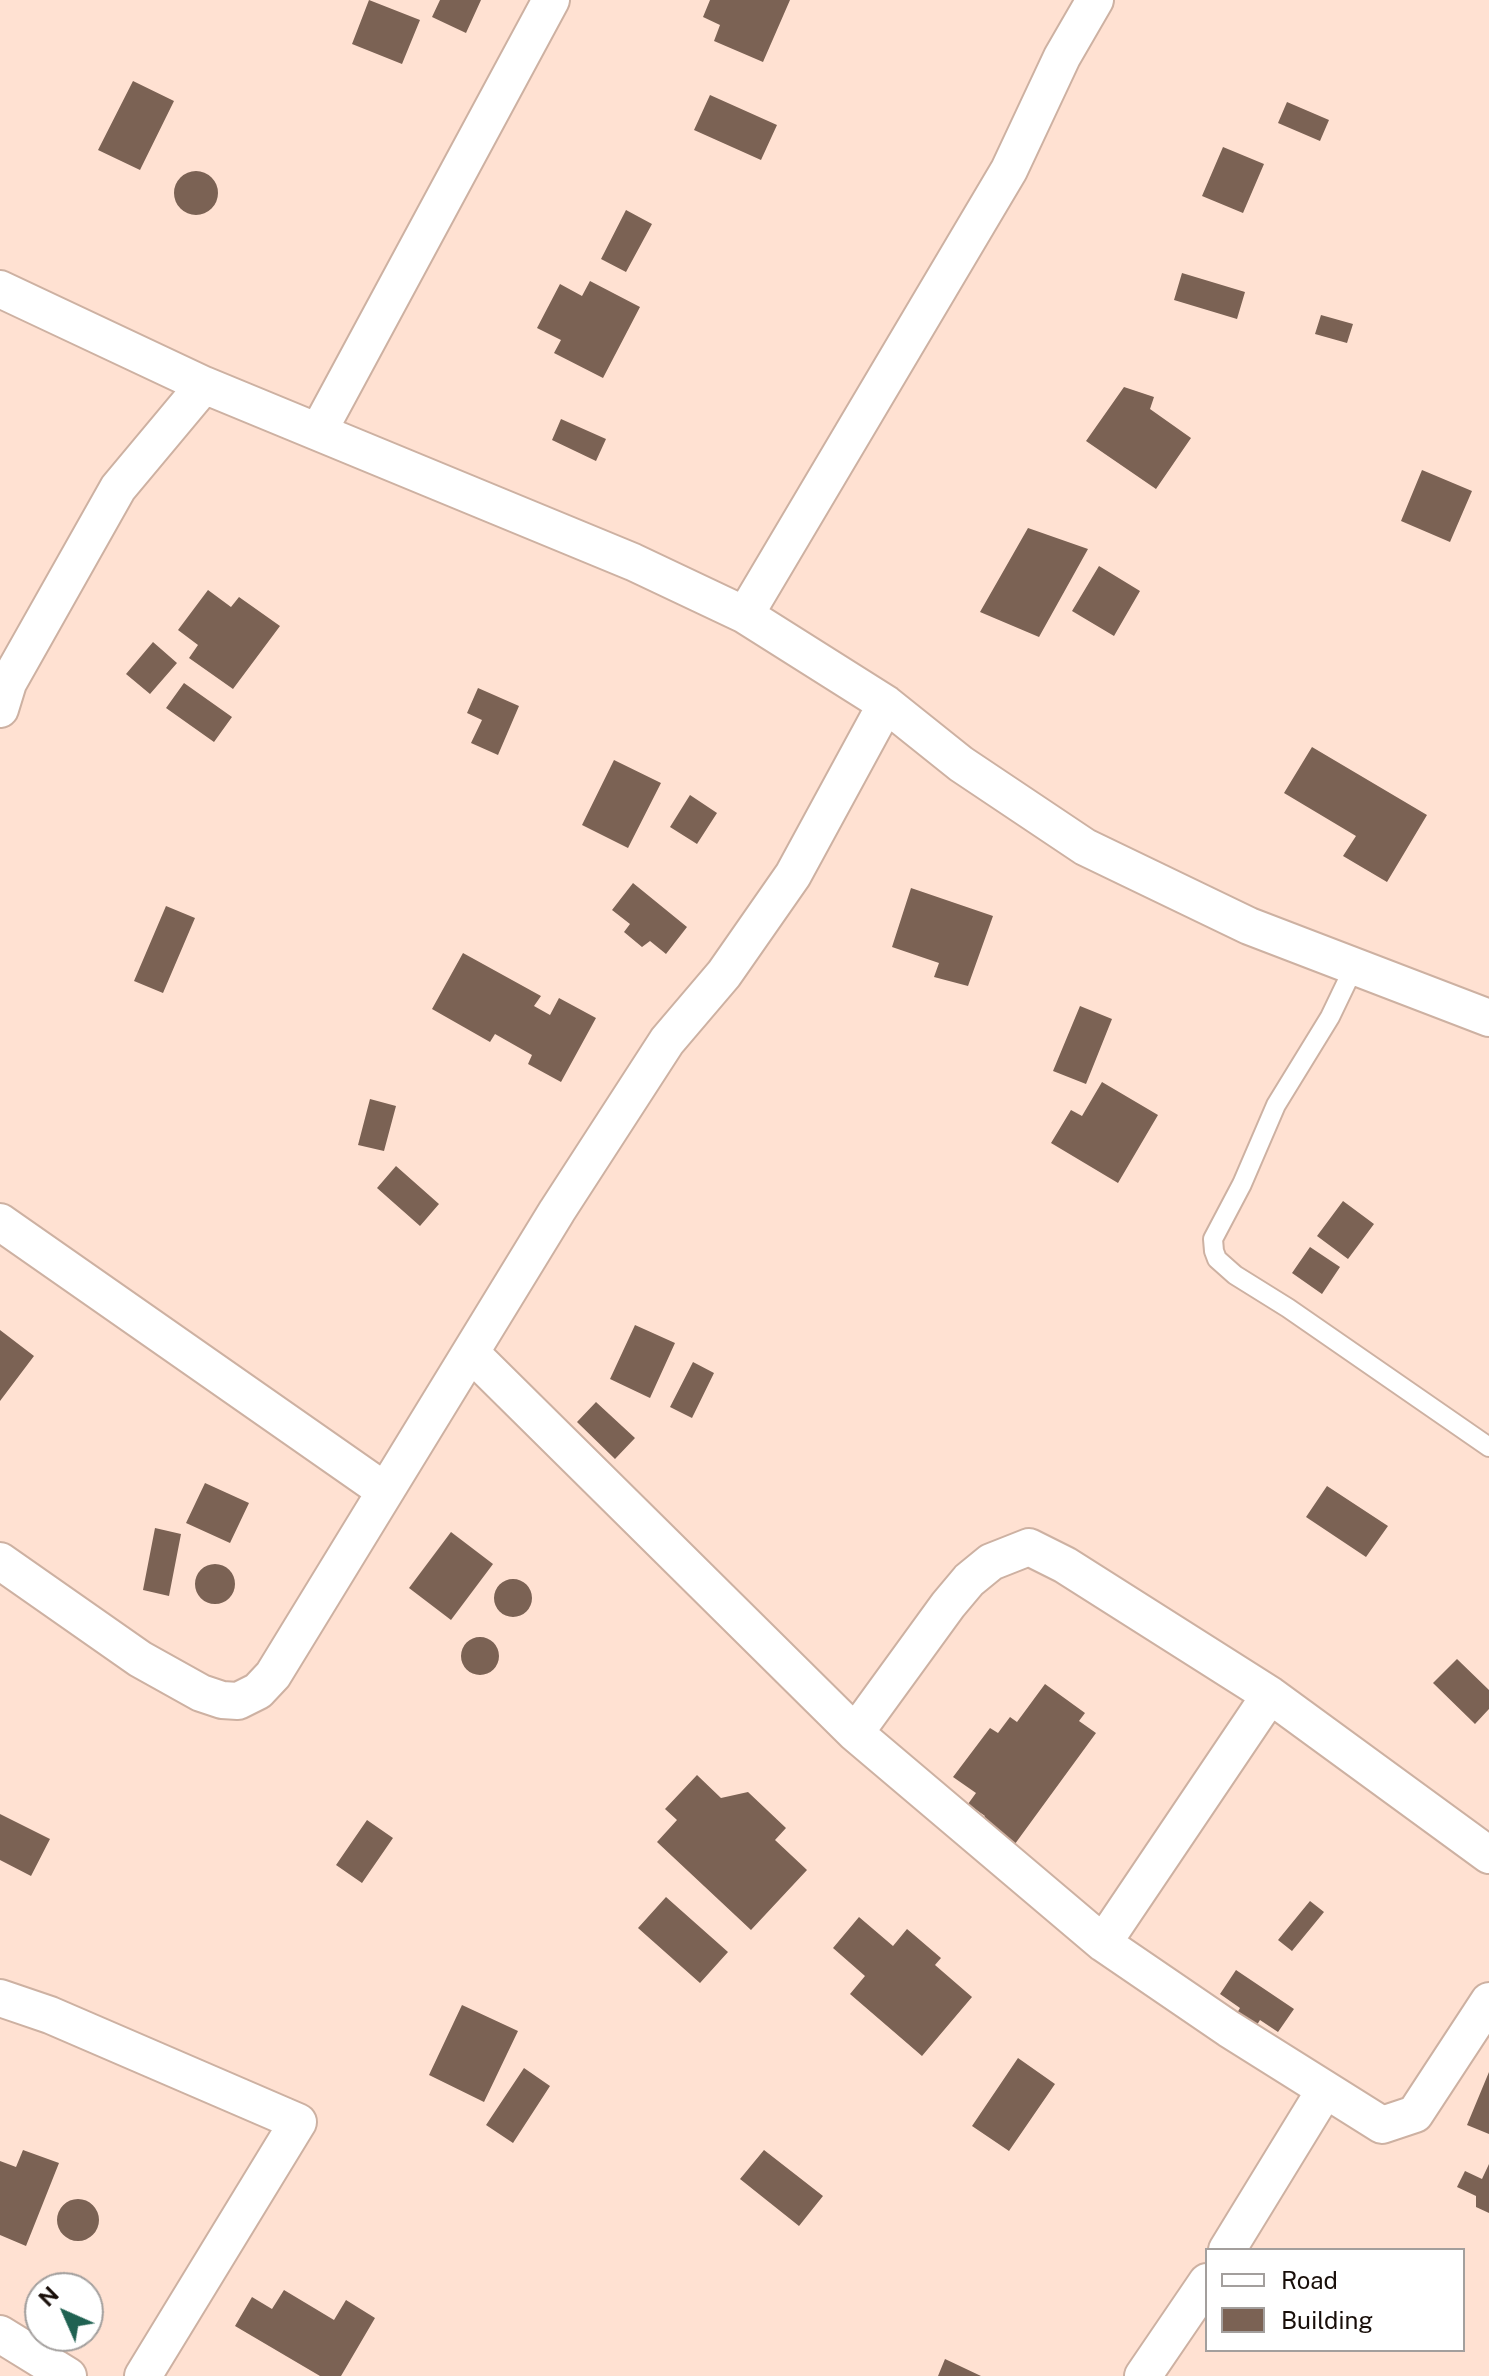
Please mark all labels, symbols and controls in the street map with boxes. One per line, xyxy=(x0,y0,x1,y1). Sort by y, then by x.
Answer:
legend xyxy=(1205,2248,1465,2352)
text: Road xyxy=(1281,2266,1338,2294)
north arrow xyxy=(24,2272,104,2352)
text: N xyxy=(33,2281,64,2312)
text: Building xyxy=(1281,2306,1373,2334)

